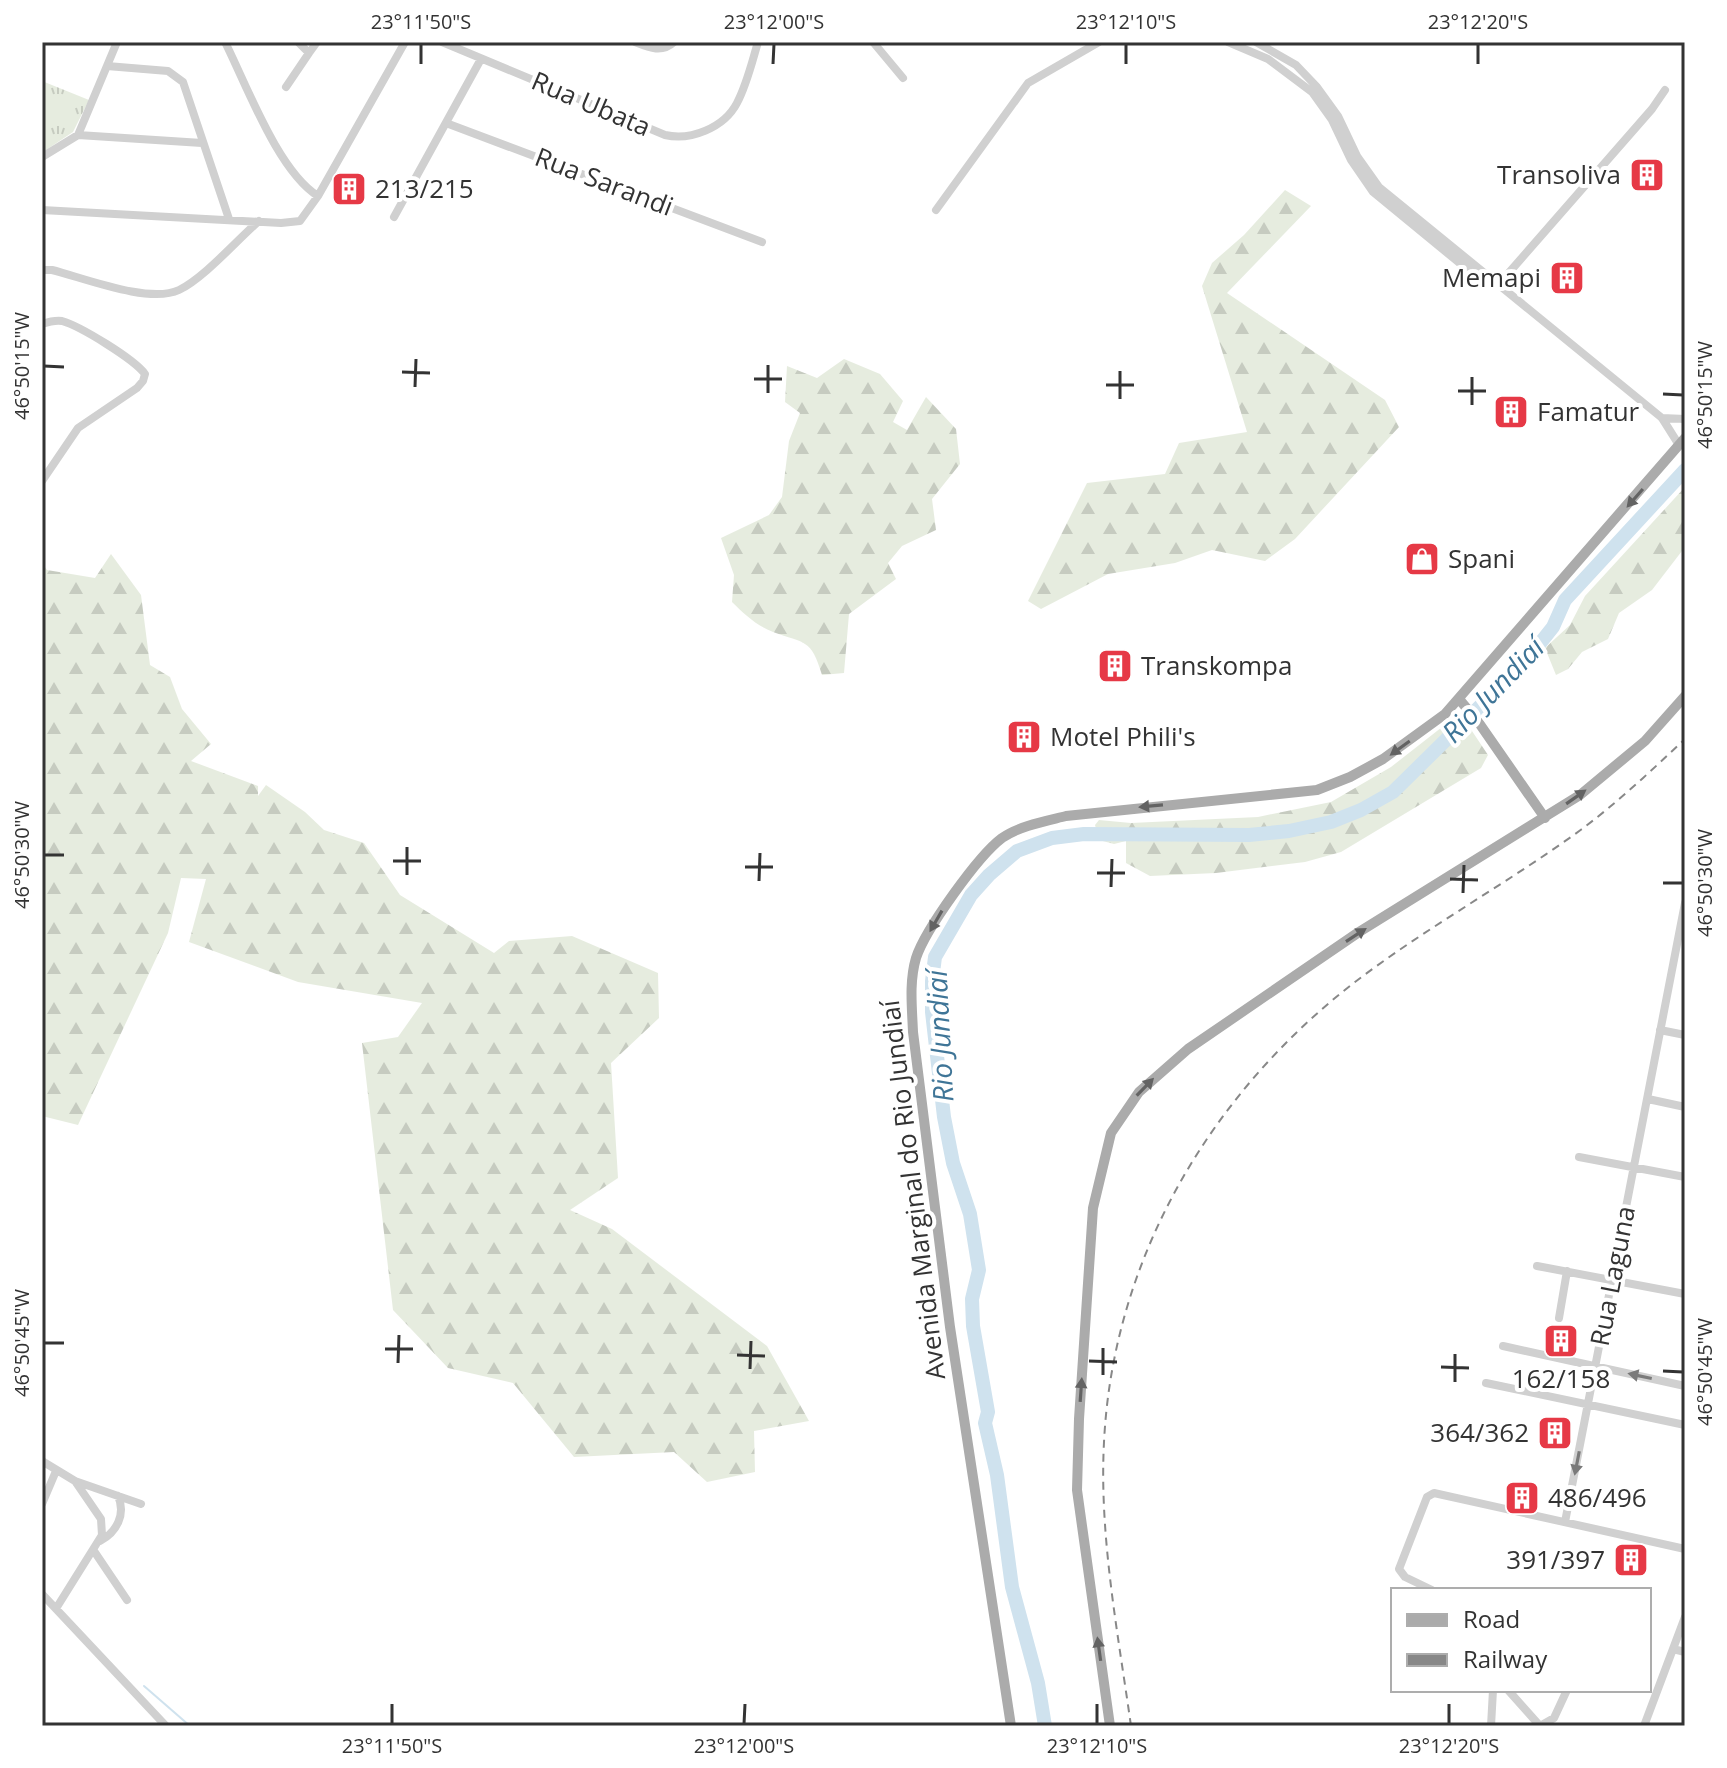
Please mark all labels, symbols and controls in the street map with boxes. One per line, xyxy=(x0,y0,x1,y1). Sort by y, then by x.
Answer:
text: 23°11'50"S xyxy=(371,8,471,35)
text: 23°12'00"S xyxy=(724,8,824,35)
text: 23°12'10"S xyxy=(1076,8,1176,35)
text: 23°12'20"S xyxy=(1428,8,1528,35)
street label: Rua Ubata xyxy=(526,62,657,144)
street label: Rua Sarandi xyxy=(530,138,679,224)
place label: Transoliva xyxy=(1497,156,1621,192)
building icon: Transoliva xyxy=(1628,156,1666,194)
building icon: 213/215 xyxy=(330,170,368,208)
place label: 213/215 xyxy=(375,170,474,206)
place label: Memapi xyxy=(1442,259,1541,295)
building icon: Memapi xyxy=(1548,259,1586,297)
text: 46°50'15"W xyxy=(8,311,35,420)
text: 46°50'15"W xyxy=(1691,340,1718,449)
building icon: Famatur xyxy=(1492,393,1530,431)
place label: Famatur xyxy=(1537,393,1640,429)
one-way arrow xyxy=(1626,488,1644,507)
shop icon: Spani xyxy=(1403,540,1441,578)
place label: Spani xyxy=(1448,540,1515,576)
water label: Rio Jundiaí xyxy=(1433,627,1554,750)
building icon: Transkompa xyxy=(1096,647,1134,685)
place label: Transkompa xyxy=(1141,647,1292,683)
building icon: Motel Phili's xyxy=(1005,718,1043,756)
place label: Motel Phili's xyxy=(1050,718,1196,754)
one-way arrow xyxy=(1389,740,1411,756)
one-way arrow xyxy=(1565,789,1587,805)
one-way arrow xyxy=(1138,799,1163,812)
text: 46°50'30"W xyxy=(8,800,35,909)
text: 46°50'30"W xyxy=(1691,828,1718,937)
one-way arrow xyxy=(929,910,943,932)
one-way arrow xyxy=(1345,928,1366,943)
water label: Rio Jundiaí xyxy=(916,966,961,1103)
street label: Avenida Marginal do Rio Jundiaí xyxy=(871,998,953,1382)
one-way arrow xyxy=(1135,1078,1154,1097)
street label: Rua Laguna xyxy=(1581,1203,1643,1349)
text: 46°50'45"W xyxy=(8,1288,35,1397)
text: 46°50'45"W xyxy=(1691,1317,1718,1426)
building icon: 162/158 xyxy=(1542,1322,1580,1360)
place label: 162/158 xyxy=(1512,1360,1610,1396)
one-way arrow xyxy=(1628,1369,1653,1382)
one-way arrow xyxy=(1075,1377,1088,1402)
place label: 364/362 xyxy=(1430,1414,1529,1450)
building icon: 364/362 xyxy=(1536,1414,1574,1452)
one-way arrow xyxy=(1570,1451,1582,1476)
building icon: 486/496 xyxy=(1503,1479,1541,1517)
place label: 486/496 xyxy=(1548,1479,1647,1515)
place label: 391/397 xyxy=(1506,1541,1605,1577)
building icon: 391/397 xyxy=(1612,1541,1650,1579)
legend xyxy=(1391,1588,1651,1692)
text: Road xyxy=(1463,1602,1520,1635)
one-way arrow xyxy=(1092,1636,1105,1661)
text: Railway xyxy=(1463,1642,1548,1675)
text: 23°11'50"S xyxy=(342,1732,442,1759)
text: 23°12'00"S xyxy=(694,1732,794,1759)
text: 23°12'10"S xyxy=(1047,1732,1147,1759)
text: 23°12'20"S xyxy=(1399,1732,1499,1759)

